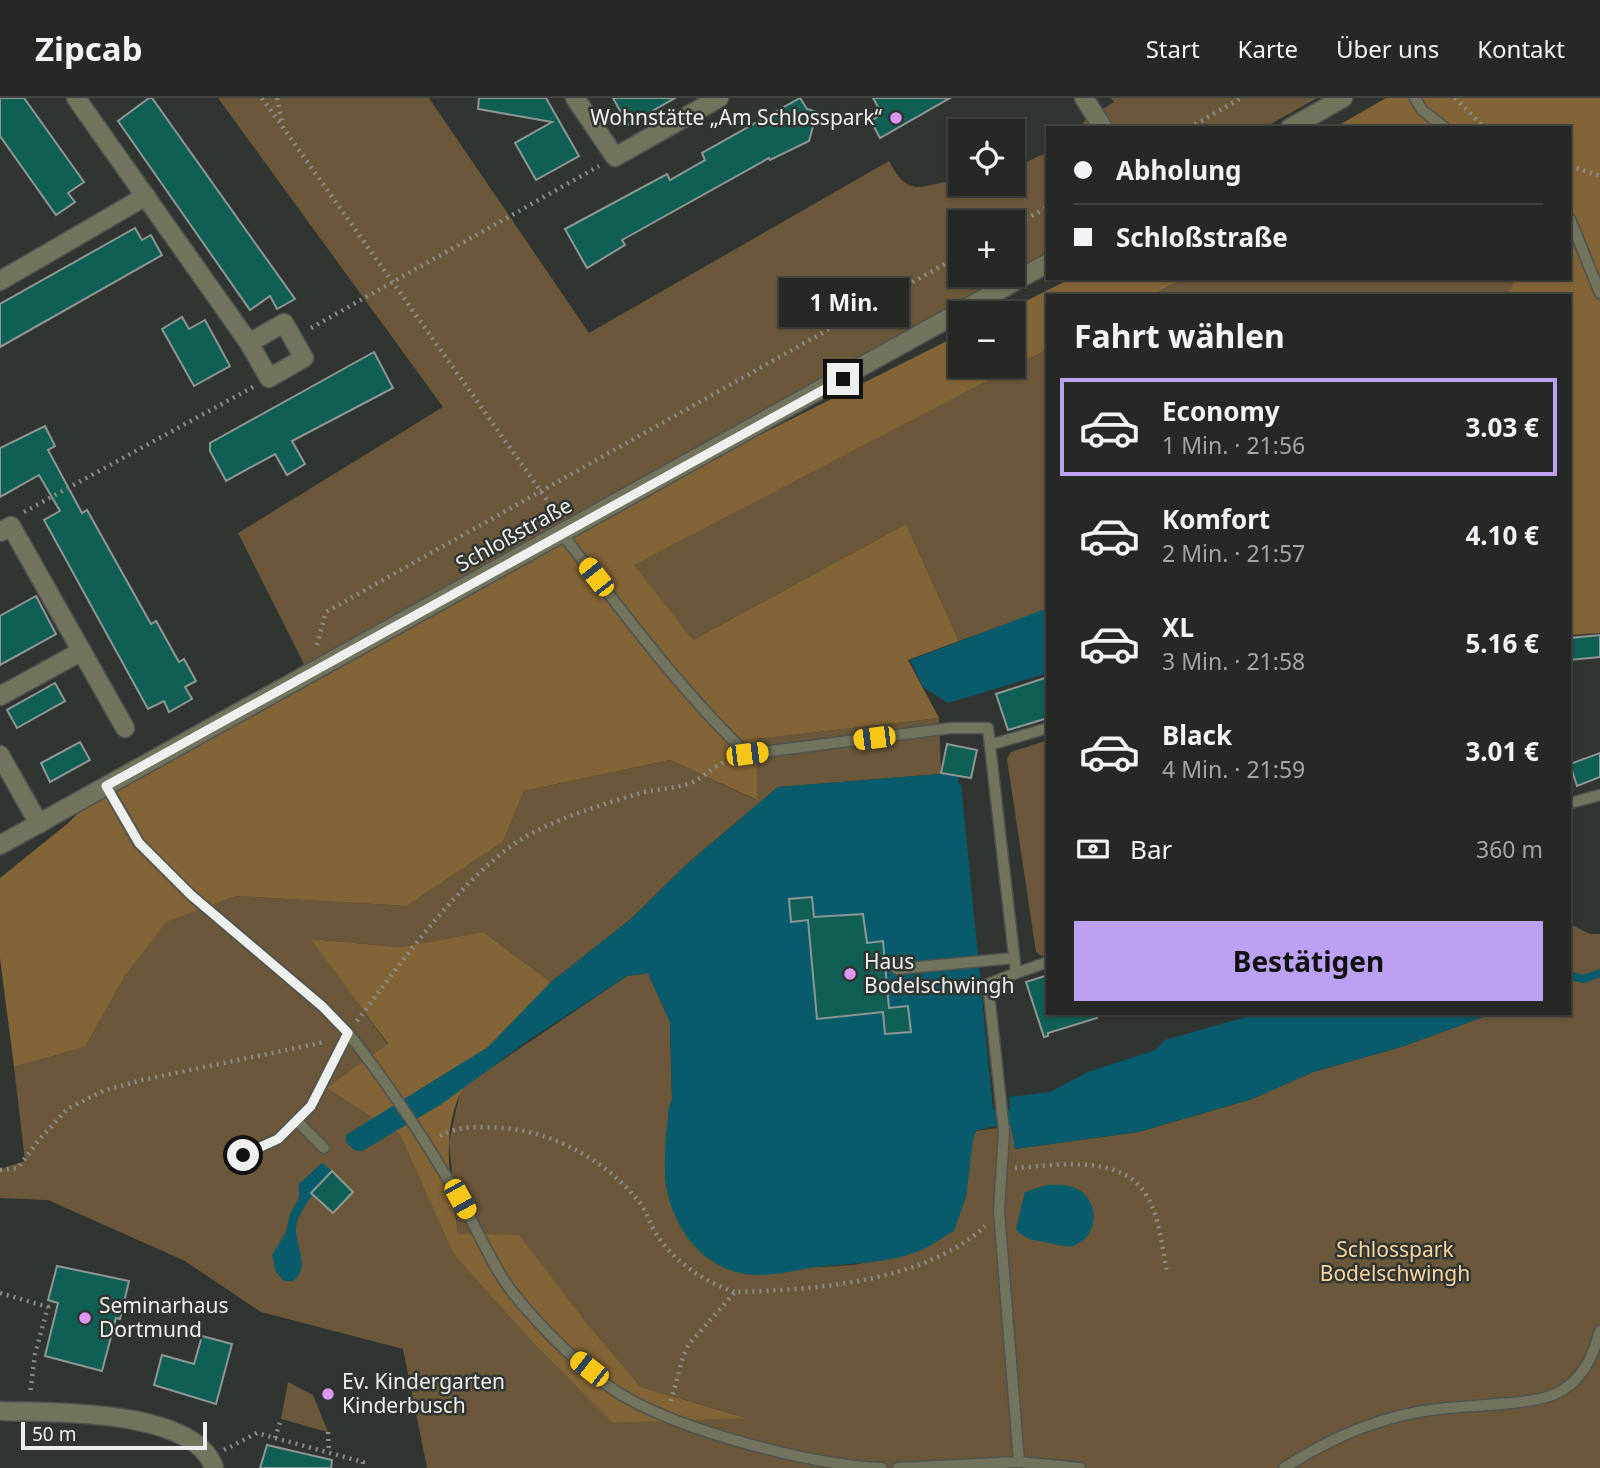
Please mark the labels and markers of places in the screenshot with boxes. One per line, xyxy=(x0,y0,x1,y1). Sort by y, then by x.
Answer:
place label: Wohnstätte „Am Schlosspark“ xyxy=(590,103,882,131)
marker: Wohnstätte „Am Schlosspark“ xyxy=(888,110,904,126)
place label: Haus Bodelschwingh xyxy=(864,947,1014,999)
marker: Haus Bodelschwingh xyxy=(842,966,858,982)
place label: Seminarhaus Dortmund xyxy=(99,1291,229,1343)
marker: Seminarhaus Dortmund xyxy=(77,1310,93,1326)
place label: Ev. Kindergarten Kinderbusch xyxy=(342,1367,505,1419)
marker: Ev. Kindergarten Kinderbusch xyxy=(320,1386,336,1402)

